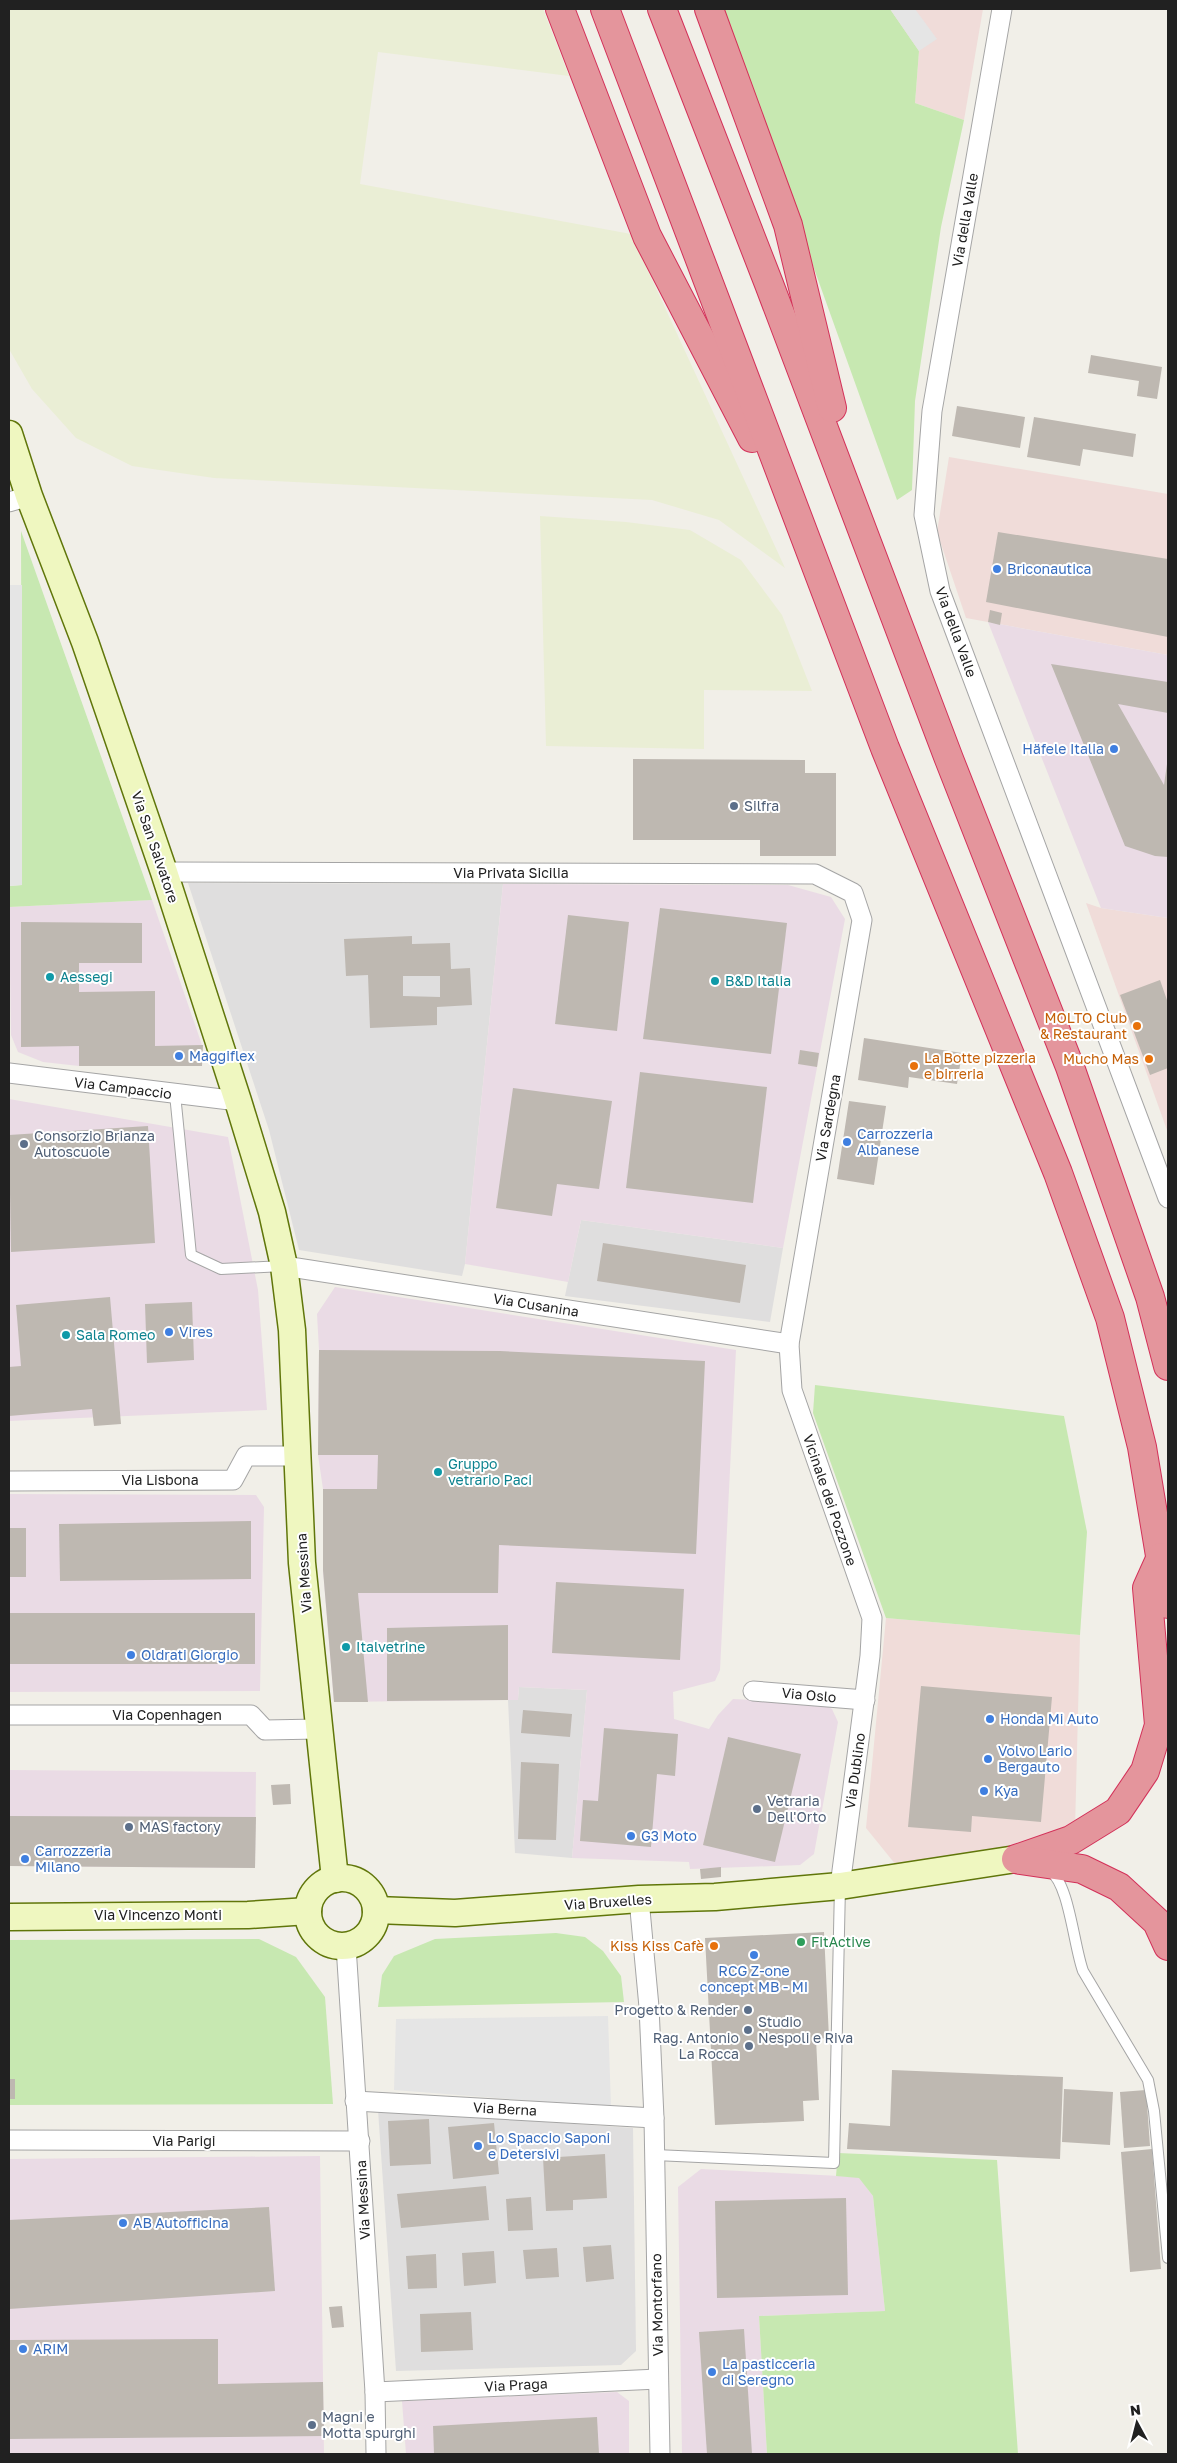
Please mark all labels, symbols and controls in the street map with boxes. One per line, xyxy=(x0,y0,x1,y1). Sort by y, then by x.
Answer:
street label: Via della Valle xyxy=(948,172,981,268)
place label: Briconautica xyxy=(1007,560,1092,577)
marker: Briconautica xyxy=(991,563,1003,575)
street label: Via della Valle xyxy=(932,584,981,679)
place label: Häfele Italia xyxy=(1022,740,1104,757)
marker: Häfele Italia xyxy=(1108,743,1120,755)
street label: Via San Salvatore xyxy=(128,789,183,905)
place label: Silfra xyxy=(744,797,779,814)
marker: Silfra xyxy=(728,800,740,812)
street label: Via Privata Sicilia xyxy=(453,864,569,881)
place label: Aessegi xyxy=(60,968,113,985)
marker: Aessegi xyxy=(44,971,56,983)
place label: B&D Italia xyxy=(725,972,791,989)
marker: B&D Italia xyxy=(709,975,721,987)
place label: MOLTO Club & Restaurant xyxy=(1040,1009,1127,1042)
marker: MOLTO Club & Restaurant xyxy=(1131,1020,1143,1032)
place label: Maggiflex xyxy=(189,1047,255,1064)
place label: La Botte pizzeria e birreria xyxy=(924,1049,1036,1082)
marker: Maggiflex xyxy=(173,1050,185,1062)
place label: Mucho Mas xyxy=(1063,1050,1139,1067)
marker: Mucho Mas xyxy=(1143,1053,1155,1065)
marker: La Botte pizzeria e birreria xyxy=(908,1060,920,1072)
street label: Via Campaccio xyxy=(73,1073,173,1102)
street label: Via Sardegna xyxy=(811,1073,844,1163)
place label: Carrozzeria Albanese xyxy=(857,1125,933,1158)
place label: Consorzio Brianza Autoscuole xyxy=(34,1127,155,1160)
marker: Carrozzeria Albanese xyxy=(841,1136,853,1148)
marker: Consorzio Brianza Autoscuole xyxy=(18,1138,30,1150)
street label: Via Cusanina xyxy=(492,1289,580,1320)
place label: Vires xyxy=(179,1323,213,1340)
place label: Sala Romeo xyxy=(76,1326,155,1343)
marker: Vires xyxy=(163,1326,175,1338)
marker: Sala Romeo xyxy=(60,1329,72,1341)
street label: Vicinale dei Pozzone xyxy=(800,1432,861,1568)
place label: Gruppo vetrario Paci xyxy=(448,1455,532,1488)
marker: Gruppo vetrario Paci xyxy=(432,1466,444,1478)
street label: Via Lisbona xyxy=(121,1471,199,1488)
street label: Via Messina xyxy=(292,1533,315,1613)
place label: Italvetrine xyxy=(356,1638,425,1655)
marker: Italvetrine xyxy=(340,1641,352,1653)
place label: Oldrati Giorgio xyxy=(141,1646,238,1663)
marker: Oldrati Giorgio xyxy=(125,1649,137,1661)
street label: Via Oslo xyxy=(781,1684,837,1705)
street label: Via Copenhagen xyxy=(112,1706,222,1723)
place label: Honda Mi Auto xyxy=(1000,1710,1099,1727)
marker: Honda Mi Auto xyxy=(984,1713,996,1725)
street label: Via Dublino xyxy=(841,1732,868,1810)
place label: Volvo Lario Bergauto xyxy=(998,1742,1072,1775)
marker: Volvo Lario Bergauto xyxy=(982,1753,994,1765)
place label: Kya xyxy=(994,1782,1018,1799)
marker: Kya xyxy=(978,1785,990,1797)
place label: Vetraria Dell'Orto xyxy=(767,1792,827,1825)
marker: Vetraria Dell'Orto xyxy=(751,1803,763,1815)
place label: MAS factory xyxy=(139,1818,221,1835)
marker: MAS factory xyxy=(123,1821,135,1833)
place label: G3 Moto xyxy=(641,1827,697,1844)
marker: G3 Moto xyxy=(625,1830,637,1842)
place label: Carrozzeria Milano xyxy=(35,1842,111,1875)
marker: Carrozzeria Milano xyxy=(19,1853,31,1865)
street label: Via Bruxelles xyxy=(564,1890,652,1913)
street label: Via Vincenzo Monti xyxy=(94,1906,222,1923)
place label: FitActive xyxy=(811,1933,871,1950)
marker: FitActive xyxy=(795,1936,807,1948)
place label: Kiss Kiss Cafè xyxy=(610,1937,704,1954)
marker: Kiss Kiss Cafè xyxy=(708,1940,720,1952)
marker: RCG Z-one concept MB - MI xyxy=(748,1949,760,1961)
place label: RCG Z-one concept MB - MI xyxy=(700,1962,808,1995)
place label: Progetto & Render xyxy=(614,2001,739,2018)
marker: Progetto & Render xyxy=(742,2004,754,2016)
place label: Studio Nespoli e Riva xyxy=(758,2013,853,2046)
marker: Studio Nespoli e Riva xyxy=(742,2024,754,2036)
place label: Rag. Antonio La Rocca xyxy=(653,2029,739,2062)
marker: Rag. Antonio La Rocca xyxy=(743,2040,755,2052)
street label: Via Berna xyxy=(473,2098,537,2119)
place label: Lo Spaccio Saponi e Detersivi xyxy=(488,2129,610,2162)
street label: Via Parigi xyxy=(152,2132,216,2149)
marker: Lo Spaccio Saponi e Detersivi xyxy=(472,2140,484,2152)
street label: Via Messina xyxy=(352,2160,373,2240)
place label: AB Autofficina xyxy=(133,2214,229,2231)
marker: AB Autofficina xyxy=(117,2217,129,2229)
street label: Via Montorfano xyxy=(647,2253,666,2357)
place label: ARIM xyxy=(33,2340,68,2357)
marker: ARIM xyxy=(17,2343,29,2355)
place label: La pasticceria di Seregno xyxy=(722,2355,815,2388)
marker: La pasticceria di Seregno xyxy=(706,2366,718,2378)
street label: Via Praga xyxy=(484,2374,548,2395)
north arrow xyxy=(1112,2398,1162,2448)
text: N xyxy=(1129,2401,1142,2419)
place label: Magni e Motta spurghi xyxy=(322,2408,416,2441)
marker: Magni e Motta spurghi xyxy=(306,2419,318,2431)

